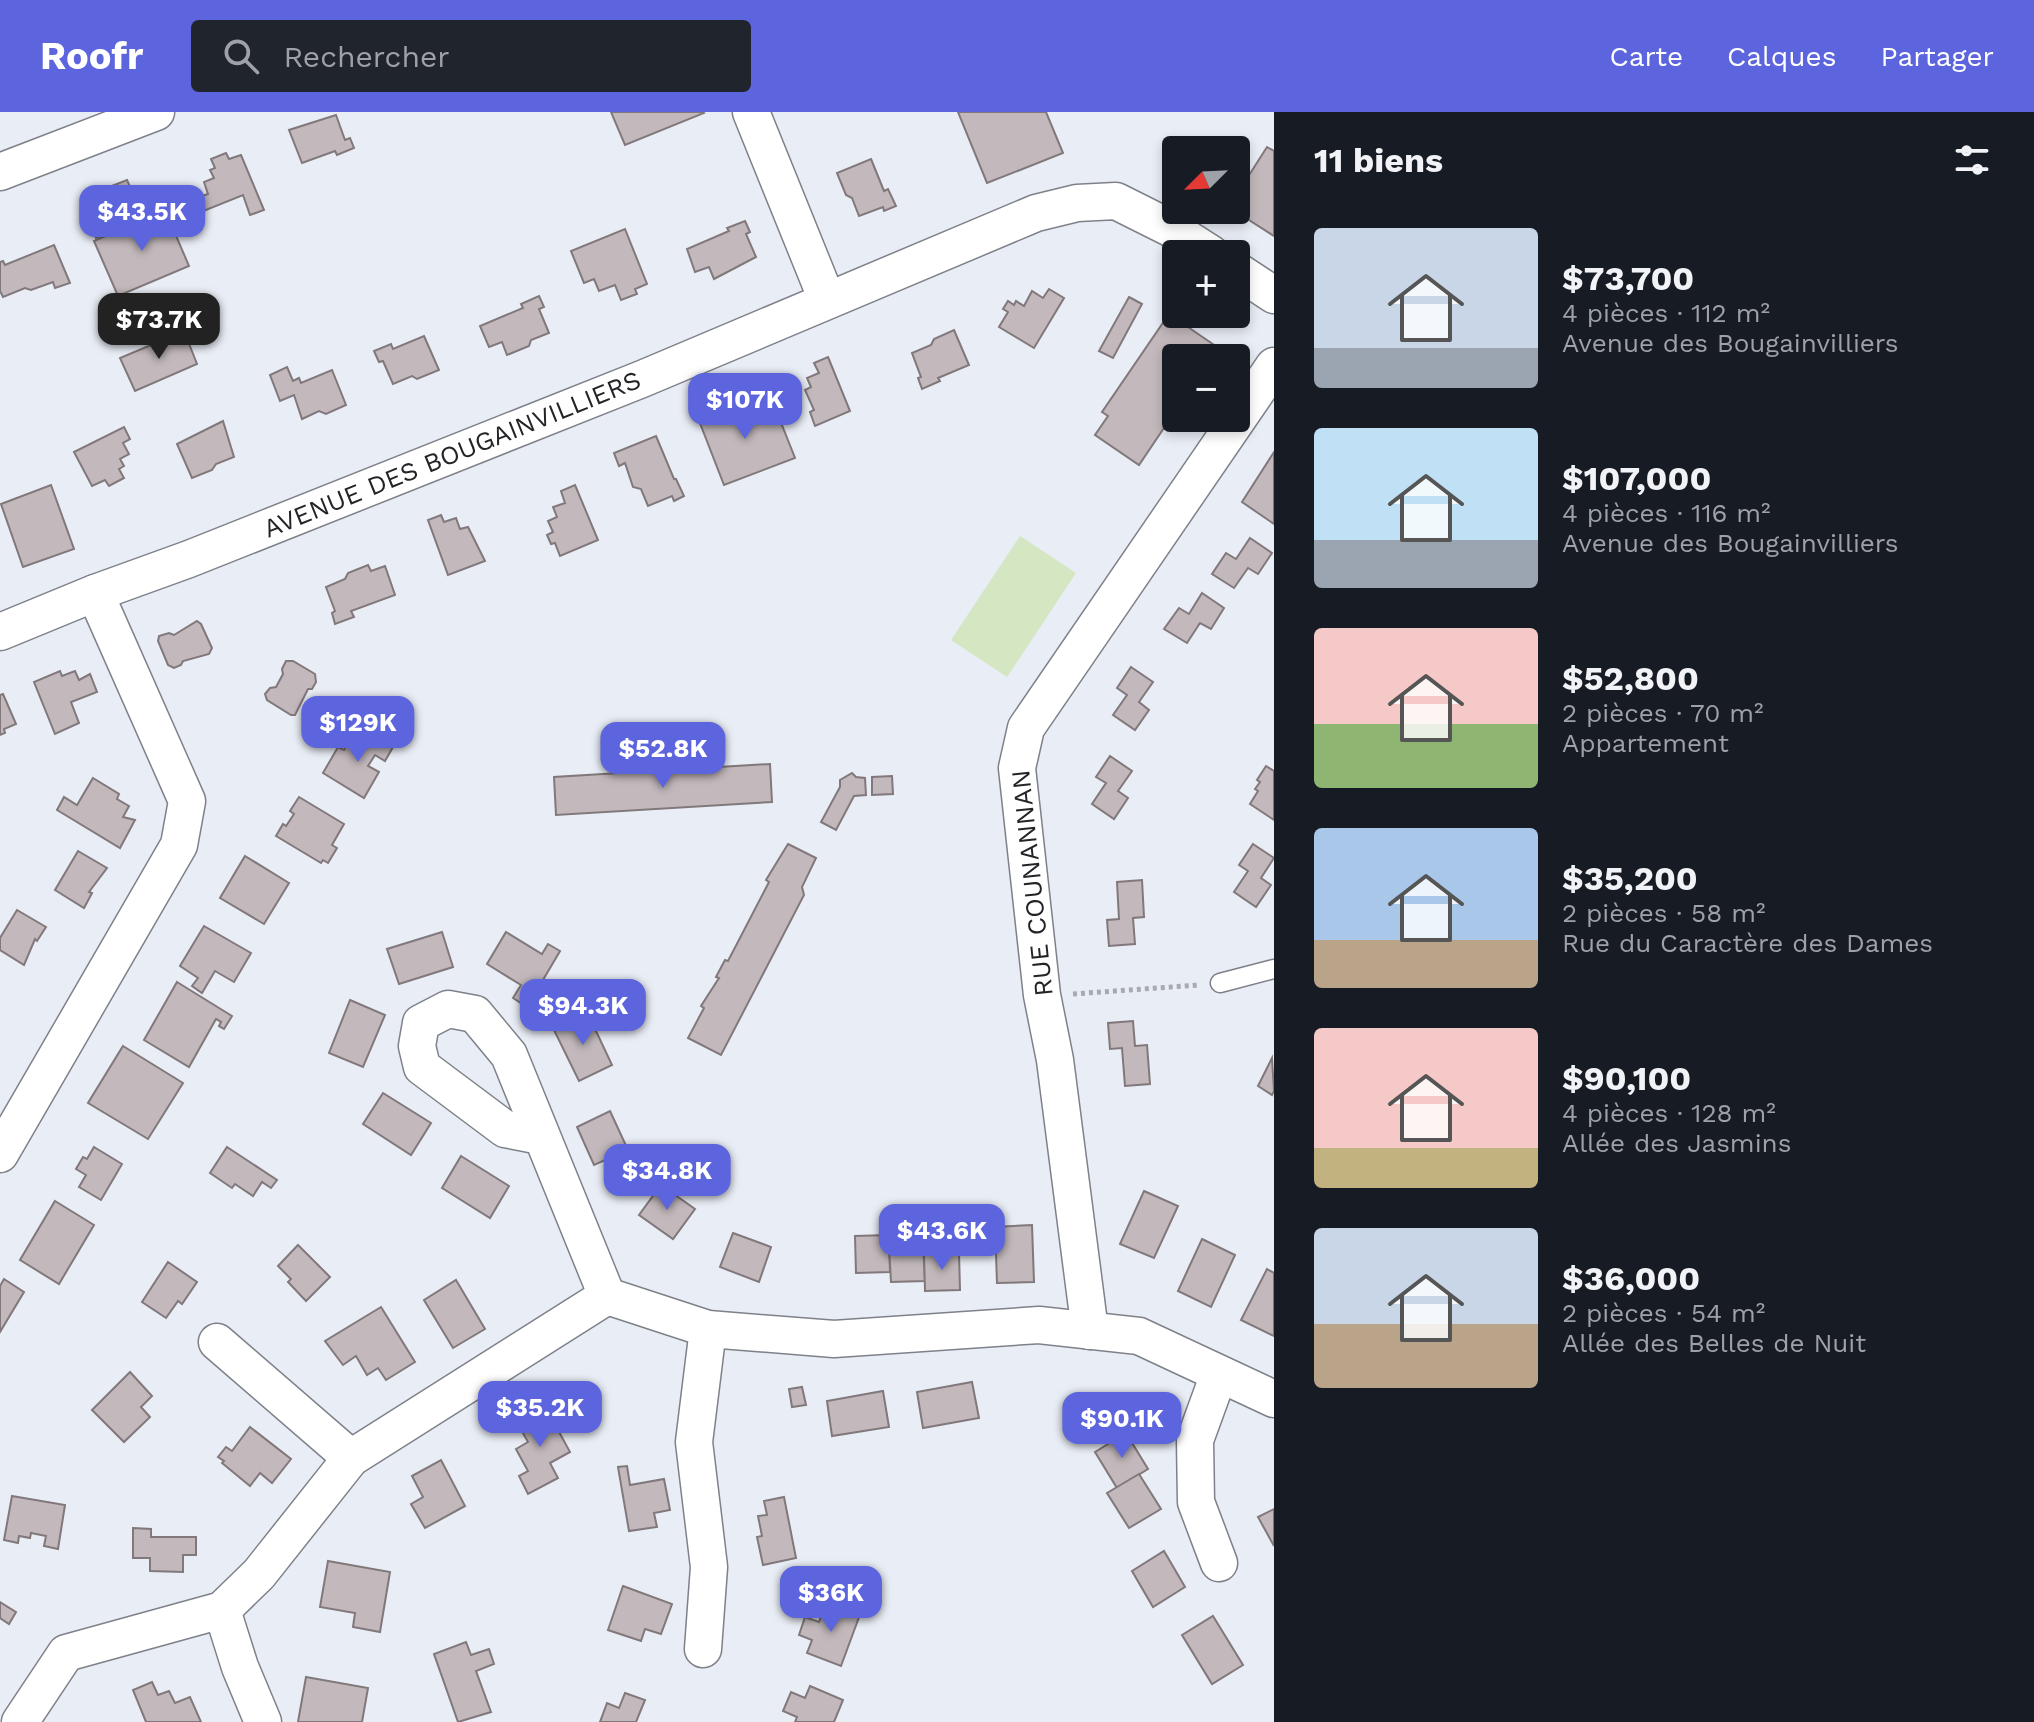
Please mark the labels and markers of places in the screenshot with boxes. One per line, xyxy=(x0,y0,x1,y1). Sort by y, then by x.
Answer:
pin: $43.5K xyxy=(77,185,207,253)
pin: $73.7K xyxy=(94,293,224,361)
pin: $107K xyxy=(689,373,801,441)
pin: $129K xyxy=(302,696,414,764)
pin: $52.8K xyxy=(598,722,728,790)
pin: $94.3K xyxy=(518,979,648,1047)
pin: $34.8K xyxy=(602,1144,732,1212)
pin: $43.6K xyxy=(877,1204,1007,1272)
pin: $35.2K xyxy=(475,1381,605,1449)
pin: $90.1K xyxy=(1057,1392,1187,1460)
pin: $36K xyxy=(784,1566,878,1634)

